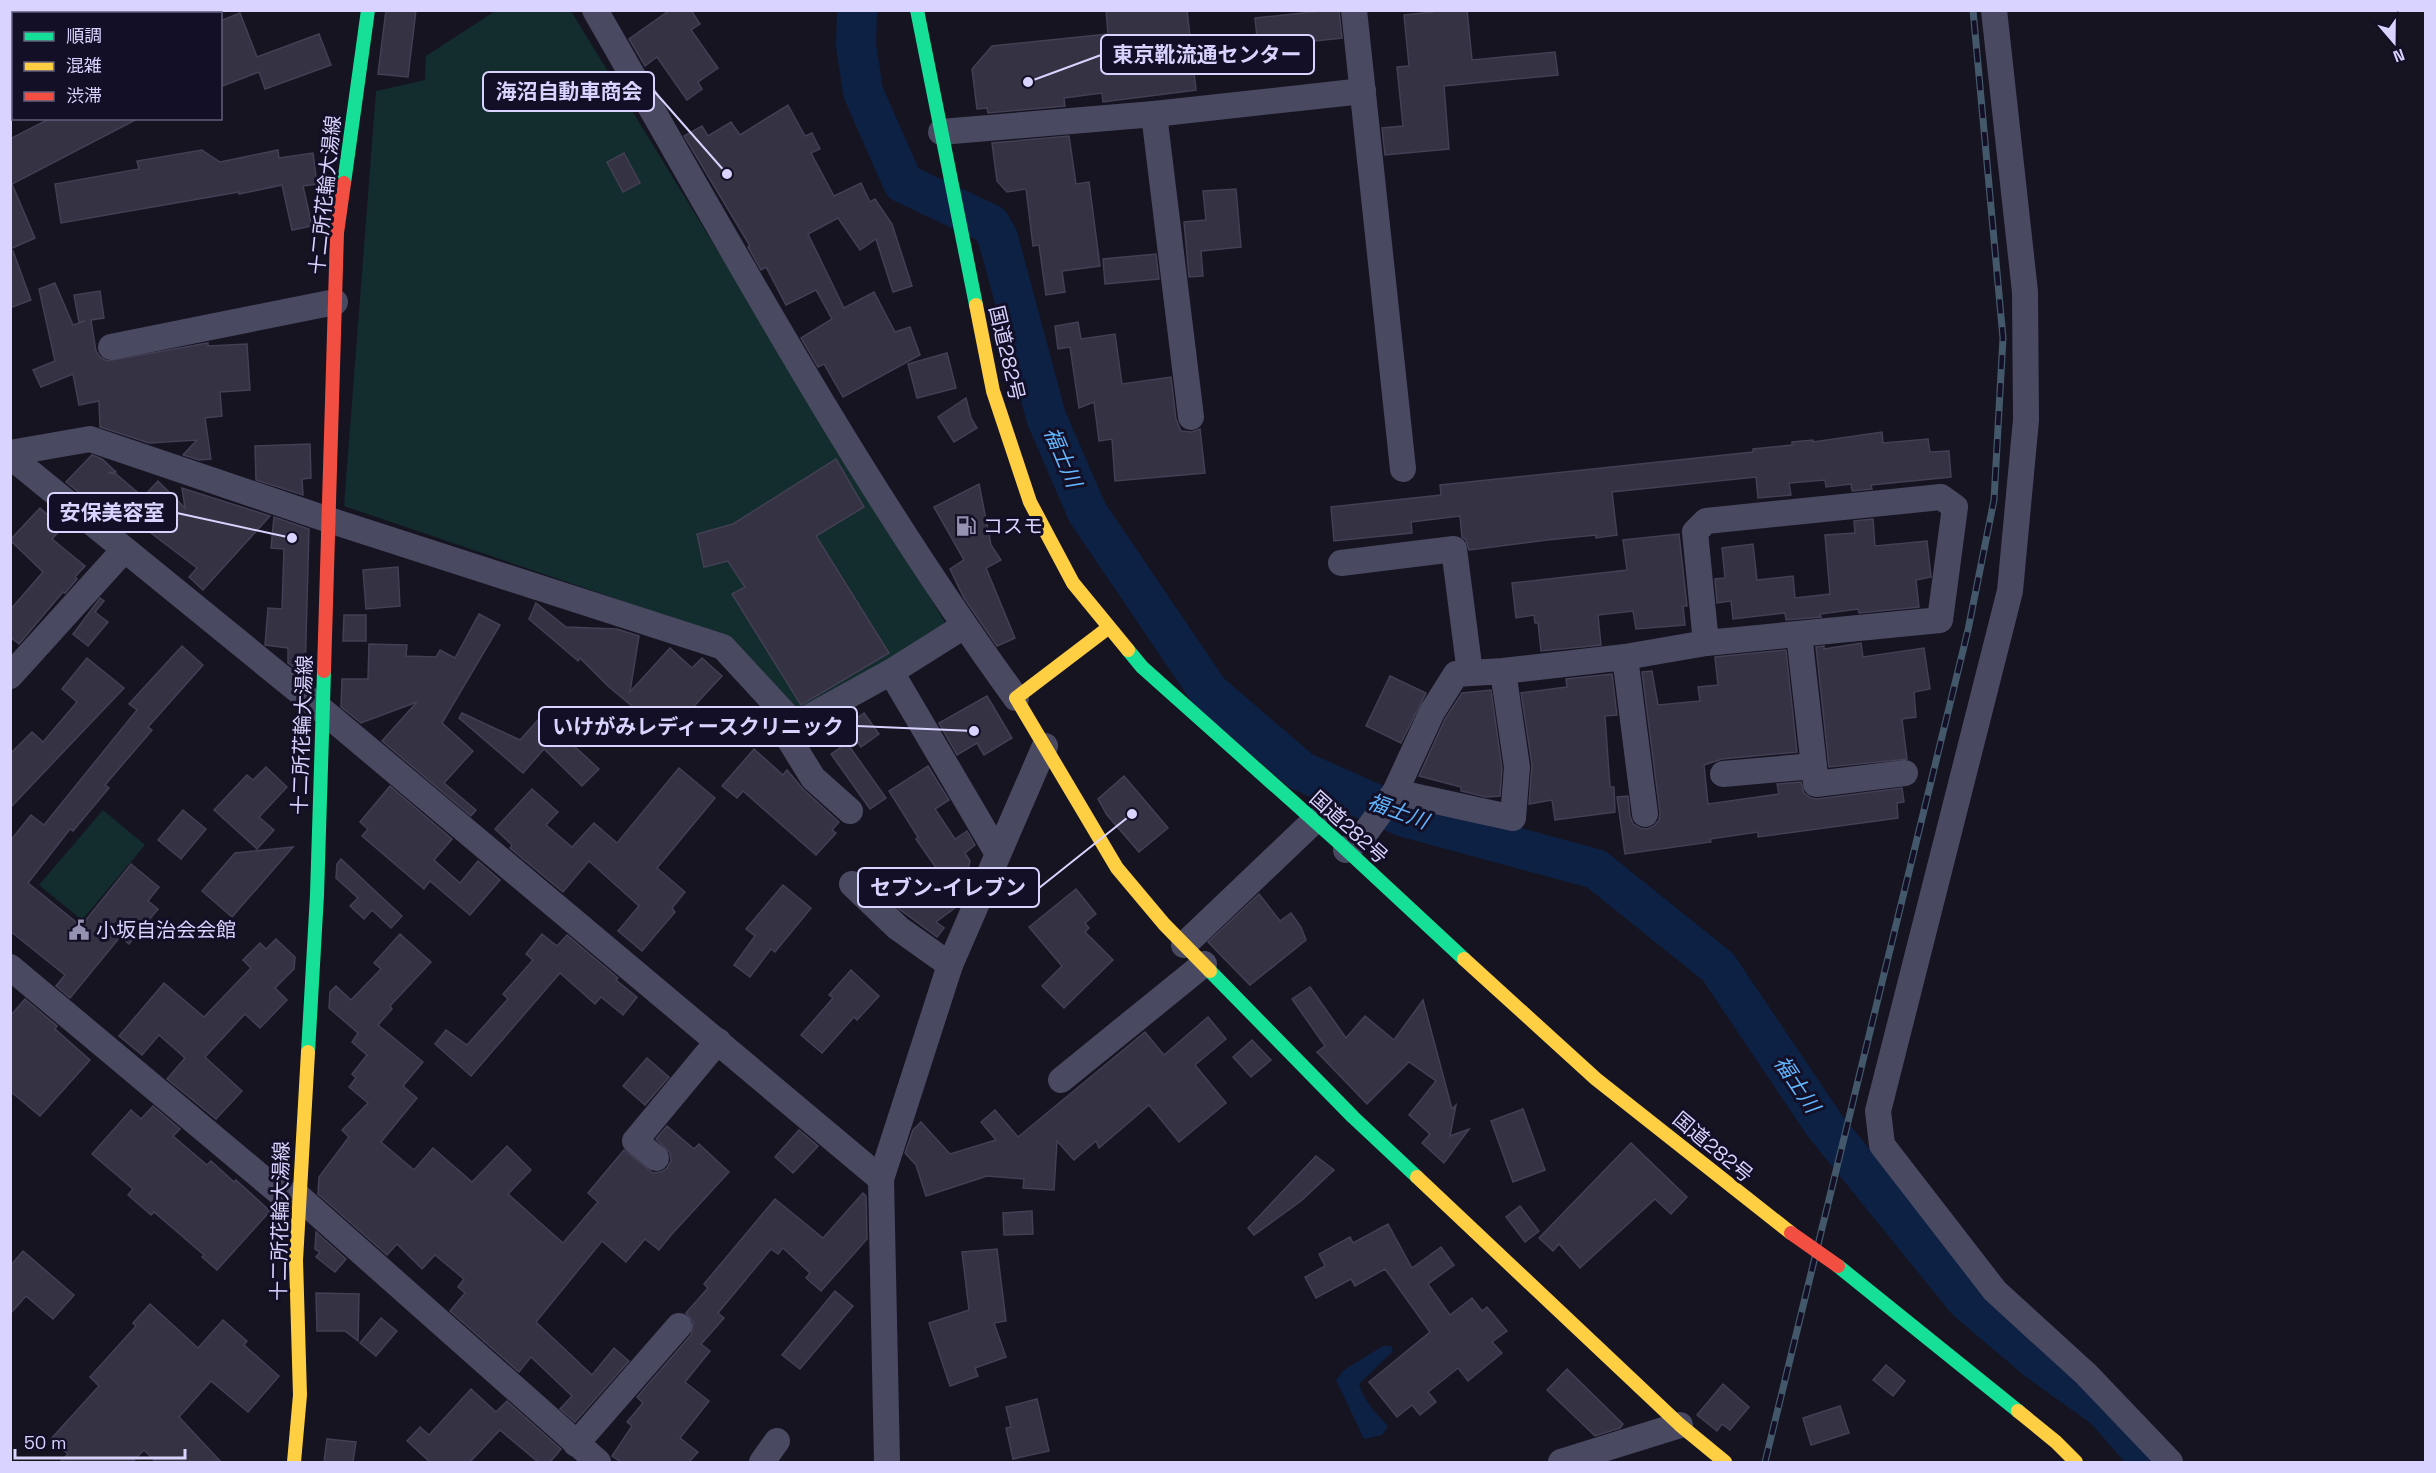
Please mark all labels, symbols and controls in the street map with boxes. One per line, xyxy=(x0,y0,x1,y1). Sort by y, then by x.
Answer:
legend xyxy=(12,12,222,120)
north arrow xyxy=(2364,12,2424,72)
text: 順調 xyxy=(66,24,102,47)
callout: 東京靴流通センター xyxy=(1101,35,1314,74)
text: 東京靴流通センター xyxy=(1113,41,1302,68)
text: N xyxy=(2390,44,2408,67)
text: 混雑 xyxy=(66,54,102,77)
callout: 海沼自動車商会 xyxy=(483,72,654,111)
text: 海沼自動車商会 xyxy=(496,78,643,105)
text: 渋滞 xyxy=(66,84,102,107)
street label: 十二所花輪大湯線 xyxy=(304,114,346,276)
street label: 国道282号 xyxy=(983,303,1031,403)
water label: 福士川 xyxy=(1038,423,1089,493)
callout: 安保美容室 xyxy=(48,493,177,532)
text: 安保美容室 xyxy=(60,499,165,526)
place label: コスモ xyxy=(983,513,1043,539)
fuel station icon: コスモ xyxy=(954,514,978,538)
street label: 十二所花輪大湯線 xyxy=(286,655,318,815)
callout: いけがみレディースクリニック xyxy=(539,707,857,746)
text: いけがみレディースクリニック xyxy=(552,713,844,740)
street label: 国道282号 xyxy=(1304,785,1394,869)
water label: 福士川 xyxy=(1364,788,1434,835)
callout: セブン-イレブン xyxy=(858,868,1039,907)
text: セブン-イレブン xyxy=(870,874,1026,901)
place label: 小坂自治会会館 xyxy=(96,917,236,943)
public building icon: 小坂自治会会館 xyxy=(67,918,91,942)
water label: 福士川 xyxy=(1768,1050,1827,1119)
street label: 国道282号 xyxy=(1668,1106,1758,1188)
street label: 十二所花輪大湯線 xyxy=(266,1141,294,1301)
scale bar xyxy=(15,1422,184,1460)
text: 50 m xyxy=(24,1431,66,1454)

